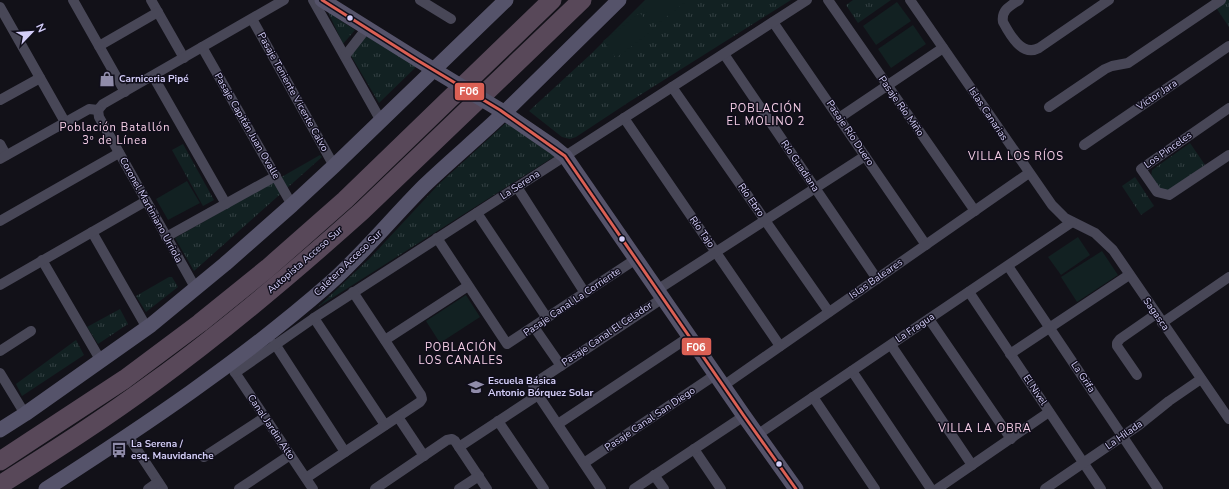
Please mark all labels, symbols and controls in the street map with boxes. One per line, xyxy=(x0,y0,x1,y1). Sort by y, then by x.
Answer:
north arrow xyxy=(12,12,52,52)
unlabelled marker xyxy=(345,13,355,23)
text: N xyxy=(32,21,49,35)
street label: Pasaje Teniente Vicente Calvo xyxy=(254,30,332,154)
shop icon: Carniceria Pipé xyxy=(98,70,116,88)
street label: Pasaje Capitán Juan Ovalle xyxy=(211,70,283,182)
place label: Carniceria Pipé xyxy=(119,72,189,86)
street label: Pasaje Río Miño xyxy=(875,73,927,139)
street label: Víctor Jara xyxy=(1133,76,1180,114)
line badge: F06 xyxy=(454,82,485,101)
text: F06 xyxy=(459,84,479,99)
street label: Islas Canarias xyxy=(965,84,1011,144)
street label: Pasaje Río Duero xyxy=(823,97,877,169)
district label: POBLACIÓN EL MOLINO 2 xyxy=(727,100,805,129)
district label: Población Batallón 3º de Línea xyxy=(60,120,170,148)
street label: Los Pinceles xyxy=(1141,128,1195,172)
street label: Río Guadiana xyxy=(777,137,823,195)
district label: VILLA LOS RÍOS xyxy=(967,148,1064,164)
street label: Coronel Martiniano Urriola xyxy=(116,155,186,265)
street label: La Serena xyxy=(497,167,543,203)
street label: Río Ebro xyxy=(734,180,768,220)
street label: Río Tajo xyxy=(686,213,718,251)
street label: Autopista Acceso Sur xyxy=(264,223,346,297)
street label: Caletera Acceso Sur xyxy=(311,226,386,299)
unlabelled marker xyxy=(617,234,627,244)
street label: Islas Baleares xyxy=(846,255,906,303)
street label: Pasaje Canal La Corriente xyxy=(521,264,623,340)
street label: Sagasca xyxy=(1140,295,1172,333)
street label: Pasaje Canal El Celador xyxy=(559,298,655,370)
street label: La Fragua xyxy=(893,310,937,346)
line badge: F06 xyxy=(681,337,712,356)
district label: POBLACIÓN LOS CANALES xyxy=(418,339,504,368)
text: F06 xyxy=(686,340,706,355)
street label: La Grifa xyxy=(1067,359,1099,395)
street label: El Nivel xyxy=(1020,372,1050,408)
place label: Escuela Básica Antonio Bórquez Solar xyxy=(488,374,593,400)
school or university icon: Escuela Básica Antonio Bórquez Solar xyxy=(467,378,485,396)
street label: Pasaje Canal San Diego xyxy=(602,383,698,455)
street label: Canal Jardin Alto xyxy=(244,392,298,463)
street label: La Hilada xyxy=(1103,417,1145,453)
district label: VILLA LA OBRA xyxy=(937,421,1032,436)
place label: La Serena / esq. Mauvidanche xyxy=(131,437,214,463)
bus stop icon: La Serena / esq. Mauvidanche xyxy=(110,441,128,459)
unlabelled marker xyxy=(774,459,784,469)

